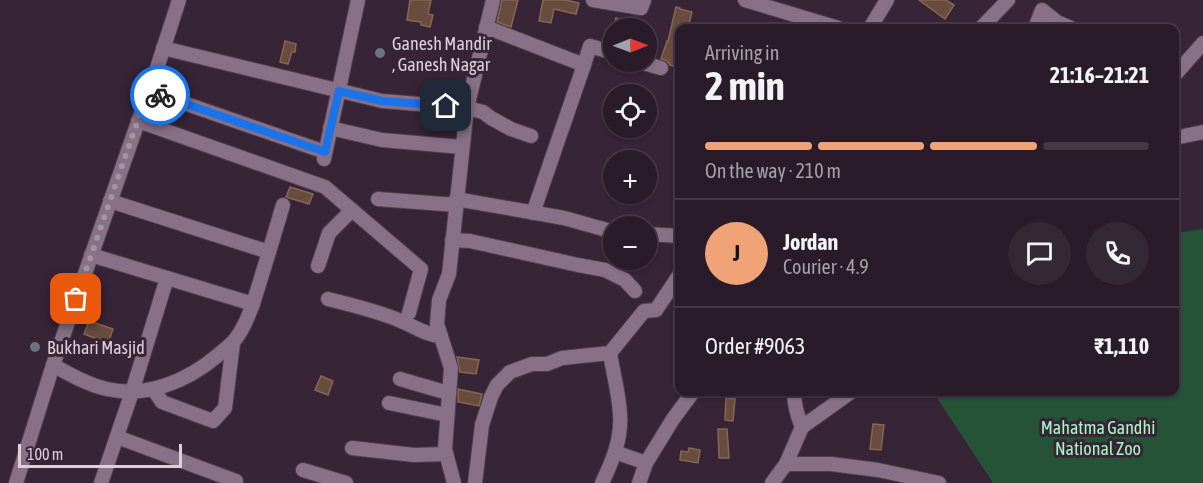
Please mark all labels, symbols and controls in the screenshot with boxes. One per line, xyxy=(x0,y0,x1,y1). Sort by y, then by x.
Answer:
north arrow xyxy=(603,18,657,72)
map controls xyxy=(603,18,657,270)
place label: Ganesh Mandir , Ganesh Nagar xyxy=(392,33,492,75)
text: Arriving in xyxy=(705,41,779,64)
marker: Ganesh Mandir , Ganesh Nagar xyxy=(373,46,387,60)
text: 21:16–21:21 xyxy=(1050,62,1149,88)
text: 2 min xyxy=(705,64,785,108)
courier xyxy=(130,65,190,125)
icon: bike xyxy=(144,79,177,112)
pin xyxy=(420,80,471,131)
button: locate xyxy=(603,84,657,138)
icon: home xyxy=(429,89,462,122)
button: + xyxy=(603,150,657,204)
text: On the way · 210 m xyxy=(705,159,841,182)
button: − xyxy=(603,216,657,270)
button: chat xyxy=(1008,222,1071,285)
button: phone xyxy=(1086,222,1149,285)
text: Jordan xyxy=(783,229,838,255)
text: J xyxy=(733,240,740,266)
text: Courier · 4.9 xyxy=(783,255,869,278)
pin xyxy=(50,273,101,324)
icon: bag xyxy=(59,282,92,315)
text: Order #9063 xyxy=(705,333,805,359)
text: ₹1,110 xyxy=(1094,333,1149,359)
place label: Bukhari Masjid xyxy=(47,337,145,358)
marker: Bukhari Masjid xyxy=(28,340,42,354)
park label: Mahatma Gandhi National Zoo xyxy=(1041,417,1155,459)
scale bar xyxy=(18,441,182,468)
text: 100 m xyxy=(27,445,63,463)

